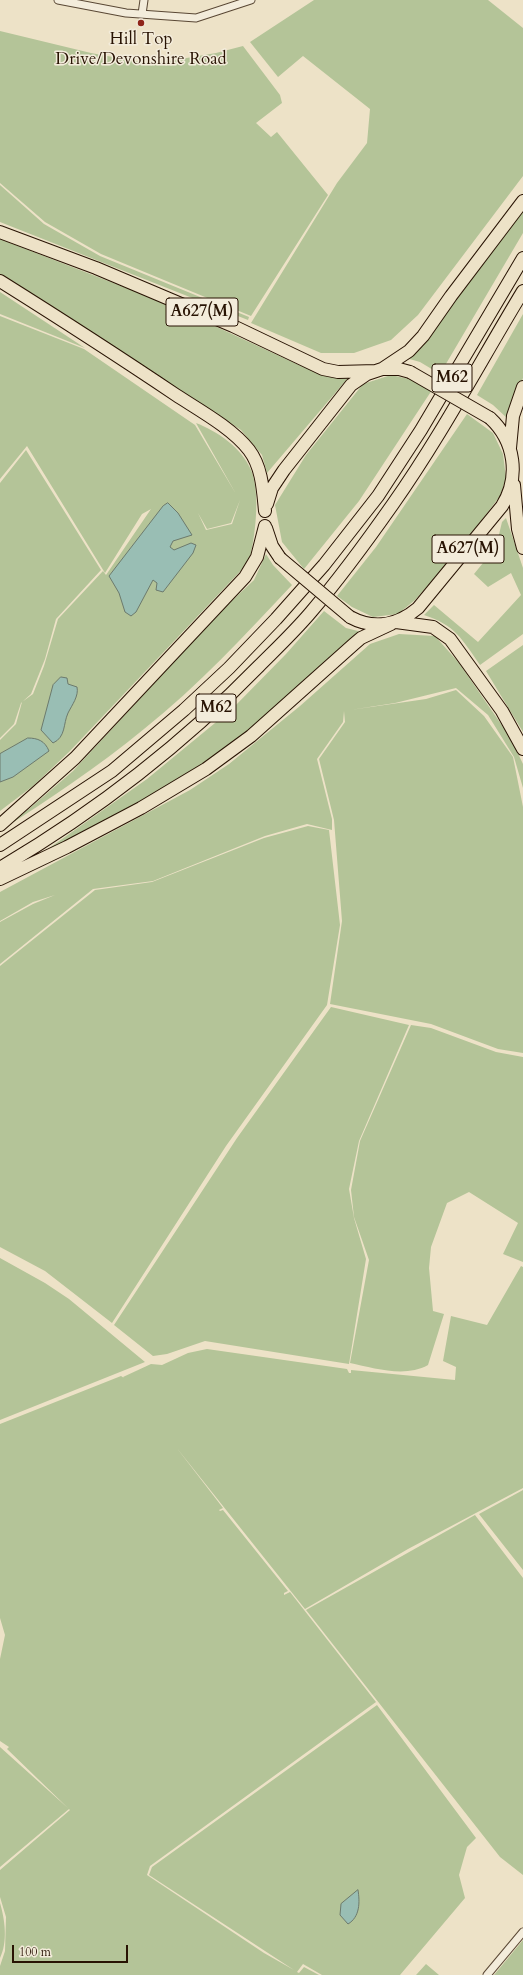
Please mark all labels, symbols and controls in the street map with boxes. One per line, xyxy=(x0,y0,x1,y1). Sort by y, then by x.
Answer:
marker: Hill Top Drive/Devonshire Road xyxy=(136,18,146,28)
place label: Hill Top Drive/Devonshire Road xyxy=(55,30,227,70)
road number: A627(M) xyxy=(166,298,238,326)
road number: M62 xyxy=(432,364,472,392)
road number: A627(M) xyxy=(432,535,504,563)
road number: M62 xyxy=(196,694,236,722)
scale bar xyxy=(14,1937,130,1963)
text: 100 m xyxy=(19,1944,51,1960)

